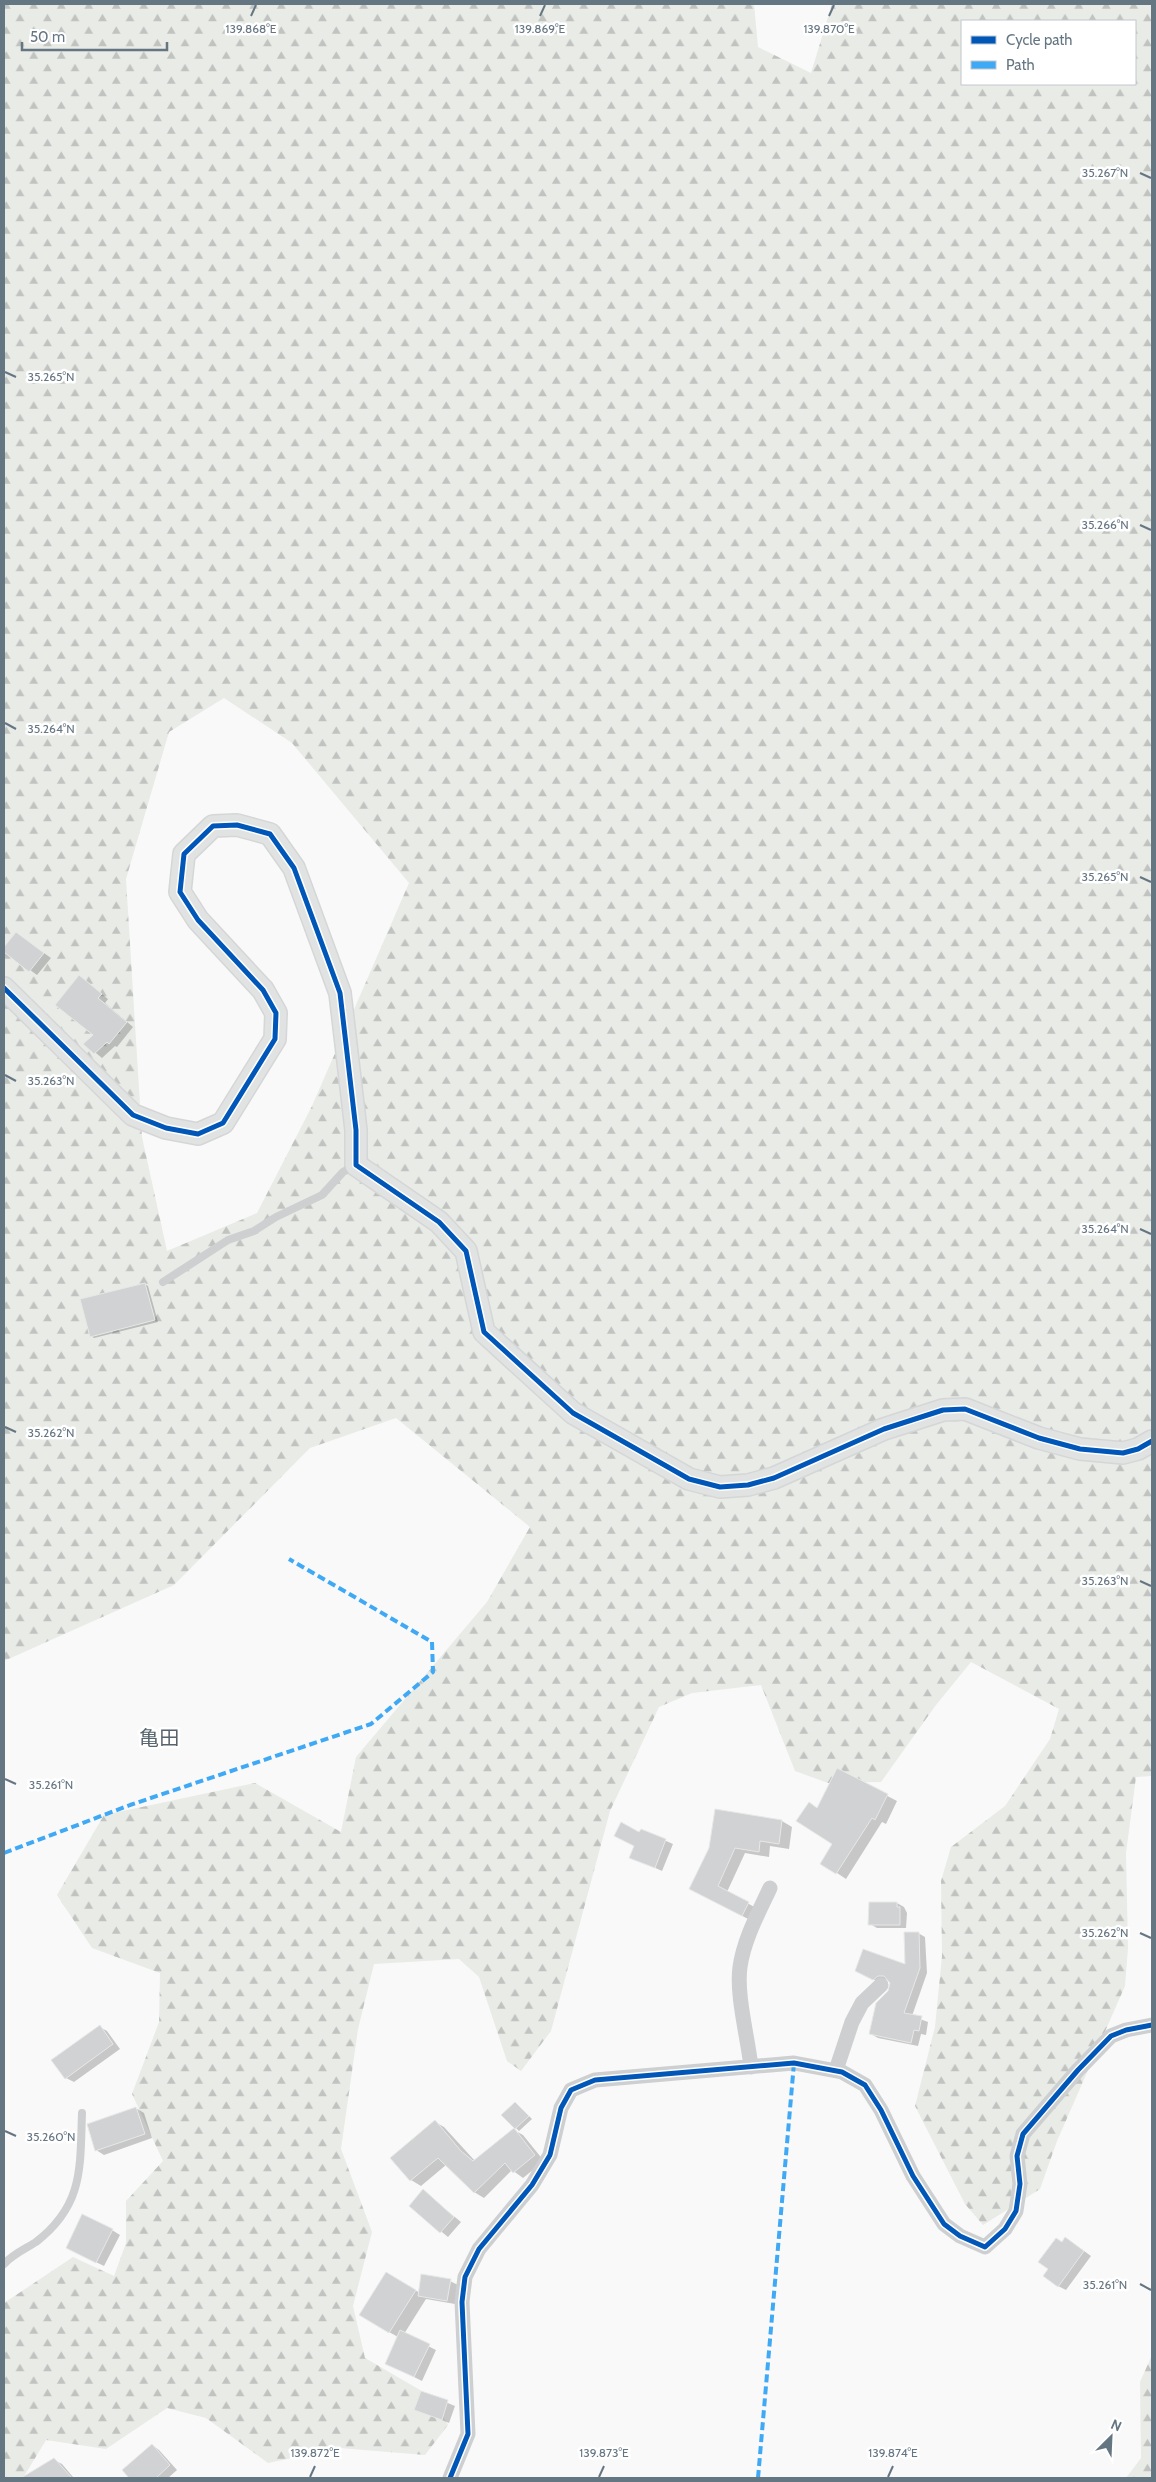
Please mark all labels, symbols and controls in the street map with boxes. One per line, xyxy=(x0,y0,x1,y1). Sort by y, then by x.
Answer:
scale bar xyxy=(22,20,168,52)
legend xyxy=(961,20,1136,85)
text: 139.868°E xyxy=(226,21,277,36)
text: 139.869°E xyxy=(515,21,566,36)
text: 139.870°E xyxy=(803,21,855,36)
text: 50 m xyxy=(30,28,65,46)
text: Cycle path xyxy=(1006,31,1072,49)
text: Path xyxy=(1006,56,1035,74)
text: 35.267°N xyxy=(1082,165,1128,180)
text: 35.265°N xyxy=(27,369,75,384)
text: 35.266°N xyxy=(1081,517,1129,532)
text: 35.264°N xyxy=(27,721,75,736)
text: 35.265°N xyxy=(1081,869,1129,884)
text: 35.263°N xyxy=(27,1073,75,1088)
text: 35.264°N xyxy=(1081,1221,1129,1236)
text: 35.262°N xyxy=(28,1425,74,1440)
text: 35.263°N xyxy=(1081,1573,1129,1588)
district label: 亀田 xyxy=(139,1726,179,1750)
text: 35.261°N xyxy=(29,1777,73,1792)
text: 35.262°N xyxy=(1082,1925,1128,1940)
text: 35.260°N xyxy=(27,2129,75,2144)
text: 35.261°N xyxy=(1083,2277,1127,2292)
north arrow xyxy=(1086,2412,1136,2462)
text: N xyxy=(1108,2415,1124,2435)
text: 139.872°E xyxy=(290,2445,340,2460)
text: 139.873°E xyxy=(579,2445,629,2460)
text: 139.874°E xyxy=(868,2445,918,2460)

